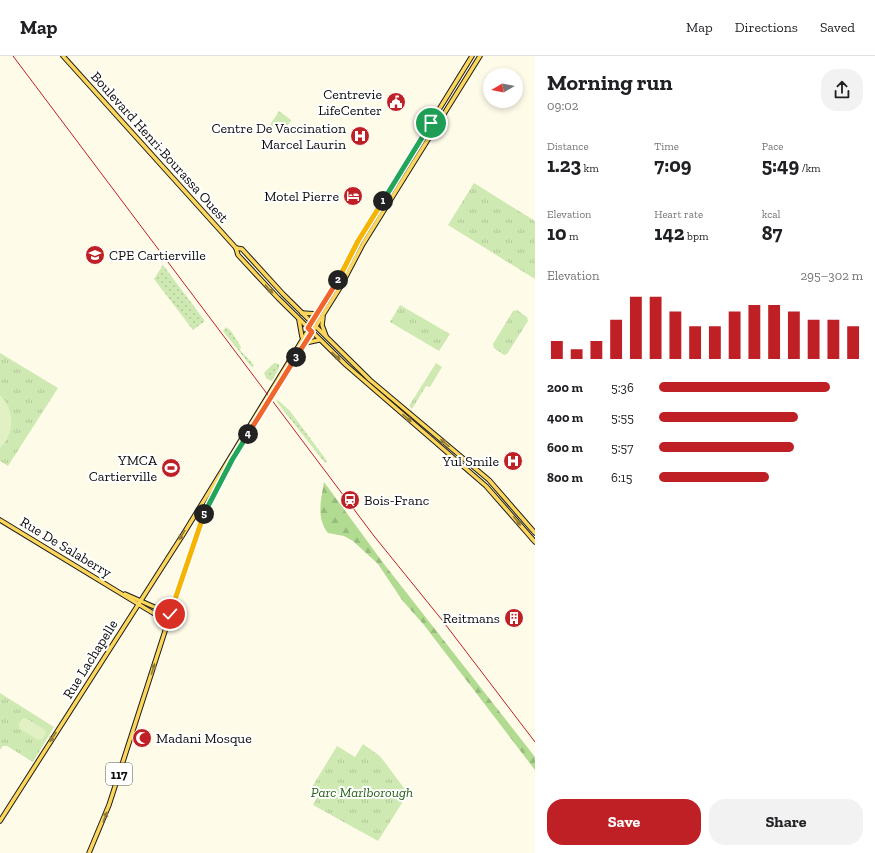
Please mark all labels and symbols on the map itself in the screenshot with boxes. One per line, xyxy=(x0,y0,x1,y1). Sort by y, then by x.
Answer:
street label: Boulevard Henri-Bourassa Ouest xyxy=(87,68,233,227)
north arrow xyxy=(483,68,523,108)
place label: Centrevie LifeCenter xyxy=(318,86,382,119)
public building icon: Centrevie LifeCenter xyxy=(385,91,407,113)
pin xyxy=(414,106,448,140)
place label: Centre De Vaccination Marcel Laurin xyxy=(211,120,346,153)
hospital icon: Centre De Vaccination Marcel Laurin xyxy=(349,125,371,147)
hotel icon: Motel Pierre xyxy=(342,185,364,207)
place label: Motel Pierre xyxy=(264,188,339,205)
pin: 1 xyxy=(373,191,393,211)
school or university icon: CPE Cartierville xyxy=(84,244,106,266)
place label: CPE Cartierville xyxy=(109,247,206,264)
pin: 2 xyxy=(328,270,348,290)
one-way arrow xyxy=(265,284,274,294)
pin: 3 xyxy=(286,347,306,367)
one-way arrow xyxy=(331,351,341,361)
one-way arrow xyxy=(402,414,413,423)
pin: 4 xyxy=(238,424,258,444)
one-way arrow xyxy=(439,438,450,447)
hospital icon: Yul Smile xyxy=(502,450,524,472)
place label: YMCA Cartierville xyxy=(89,452,158,485)
place label: Yul Smile xyxy=(442,453,499,470)
sports icon: YMCA Cartierville xyxy=(160,457,182,479)
station icon: Bois-Franc xyxy=(339,489,361,511)
place label: Bois-Franc xyxy=(364,492,429,509)
pin: 5 xyxy=(194,504,214,524)
street label: Rue De Salaberry xyxy=(17,513,115,582)
one-way arrow xyxy=(513,516,522,527)
one-way arrow xyxy=(178,530,186,540)
pin xyxy=(153,597,187,631)
building icon: Reitmans xyxy=(503,607,525,629)
place label: Reitmans xyxy=(443,610,500,627)
street label: Rue Lachapelle xyxy=(59,616,122,702)
one-way arrow xyxy=(150,662,156,674)
mosque icon: Madani Mosque xyxy=(131,727,153,749)
place label: Madani Mosque xyxy=(156,730,252,747)
one-way arrow xyxy=(49,732,56,743)
road number: 117 xyxy=(106,763,132,785)
park label: Parc Marlborough xyxy=(311,784,413,801)
one-way arrow xyxy=(102,811,108,823)

